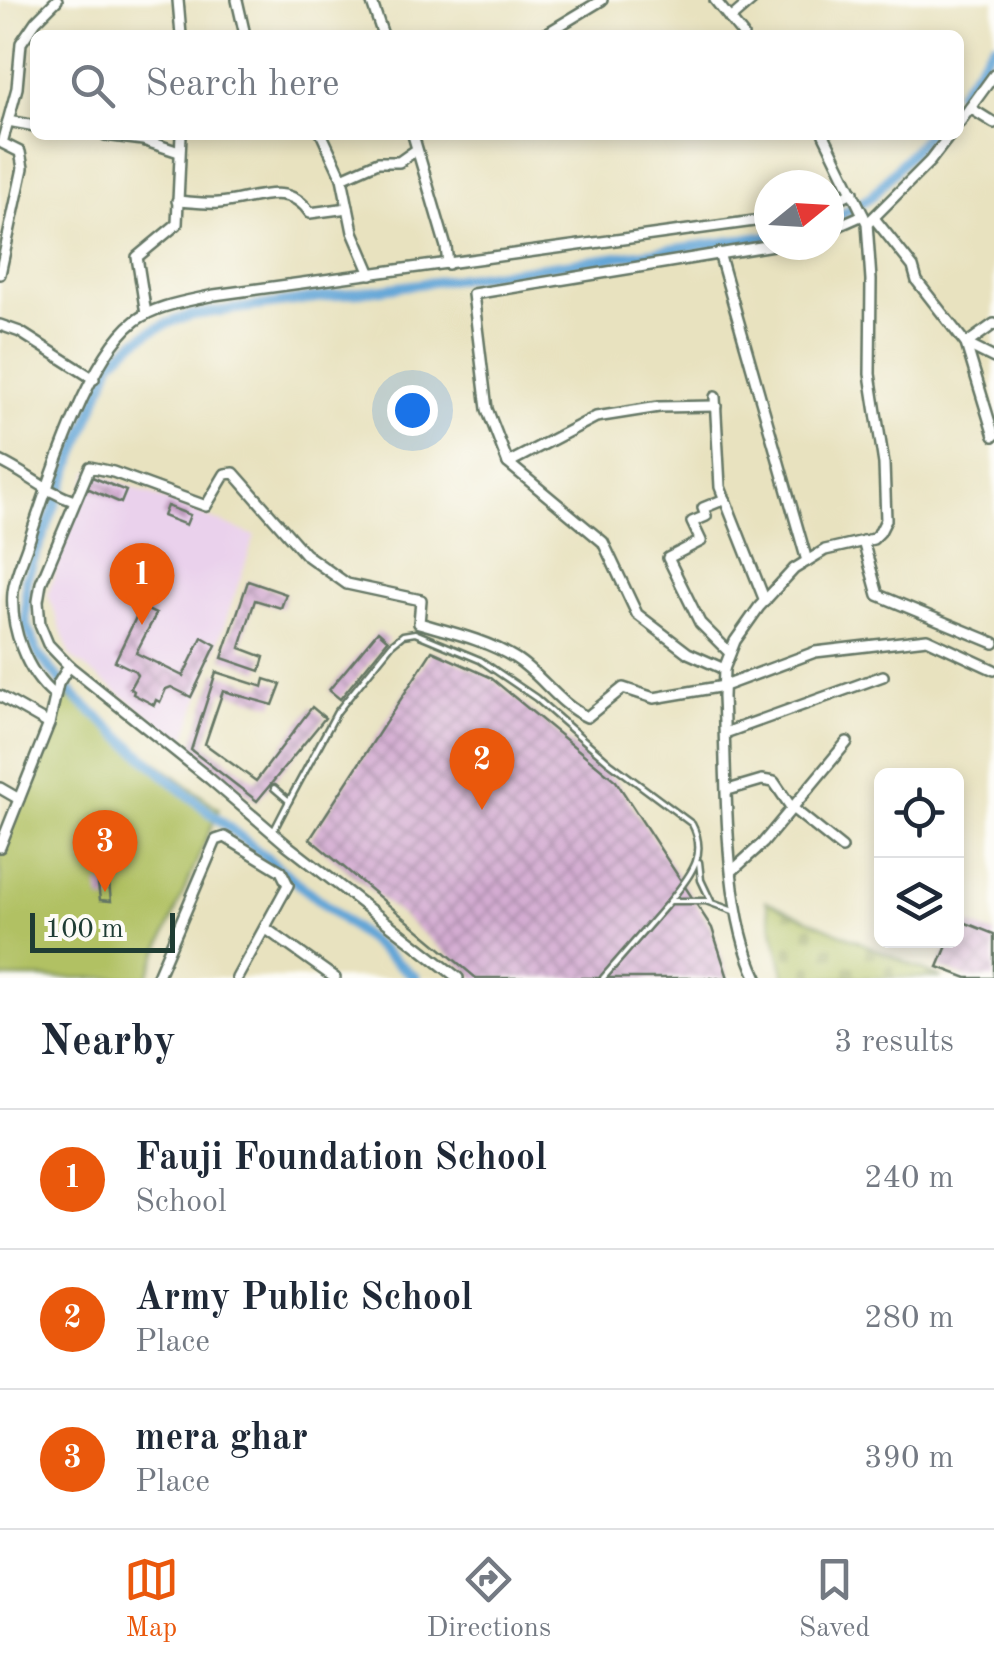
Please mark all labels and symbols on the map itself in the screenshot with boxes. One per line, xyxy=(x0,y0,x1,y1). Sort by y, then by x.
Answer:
north arrow xyxy=(754,170,844,260)
your location xyxy=(387,385,438,436)
pin: 1 xyxy=(110,542,174,625)
pin: 2 xyxy=(450,728,514,810)
pin: 3 xyxy=(72,810,138,892)
scale bar xyxy=(30,908,175,953)

